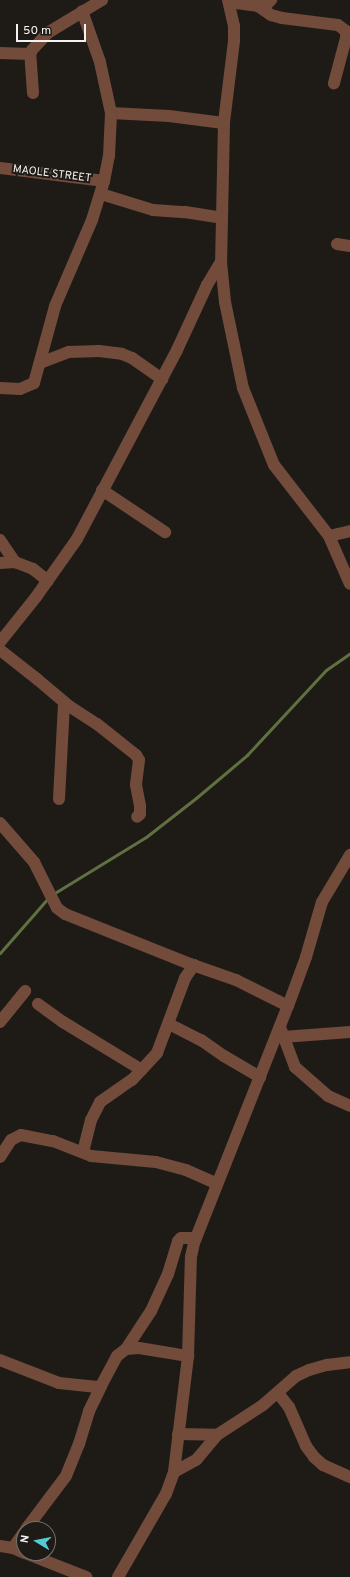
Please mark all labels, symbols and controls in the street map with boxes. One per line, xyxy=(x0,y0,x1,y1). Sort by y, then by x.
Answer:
scale bar xyxy=(18,16,88,42)
text: 50 m xyxy=(23,23,51,39)
street label: MAOLE STREET xyxy=(12,163,92,185)
north arrow xyxy=(16,1521,56,1561)
text: N xyxy=(18,1534,33,1544)

